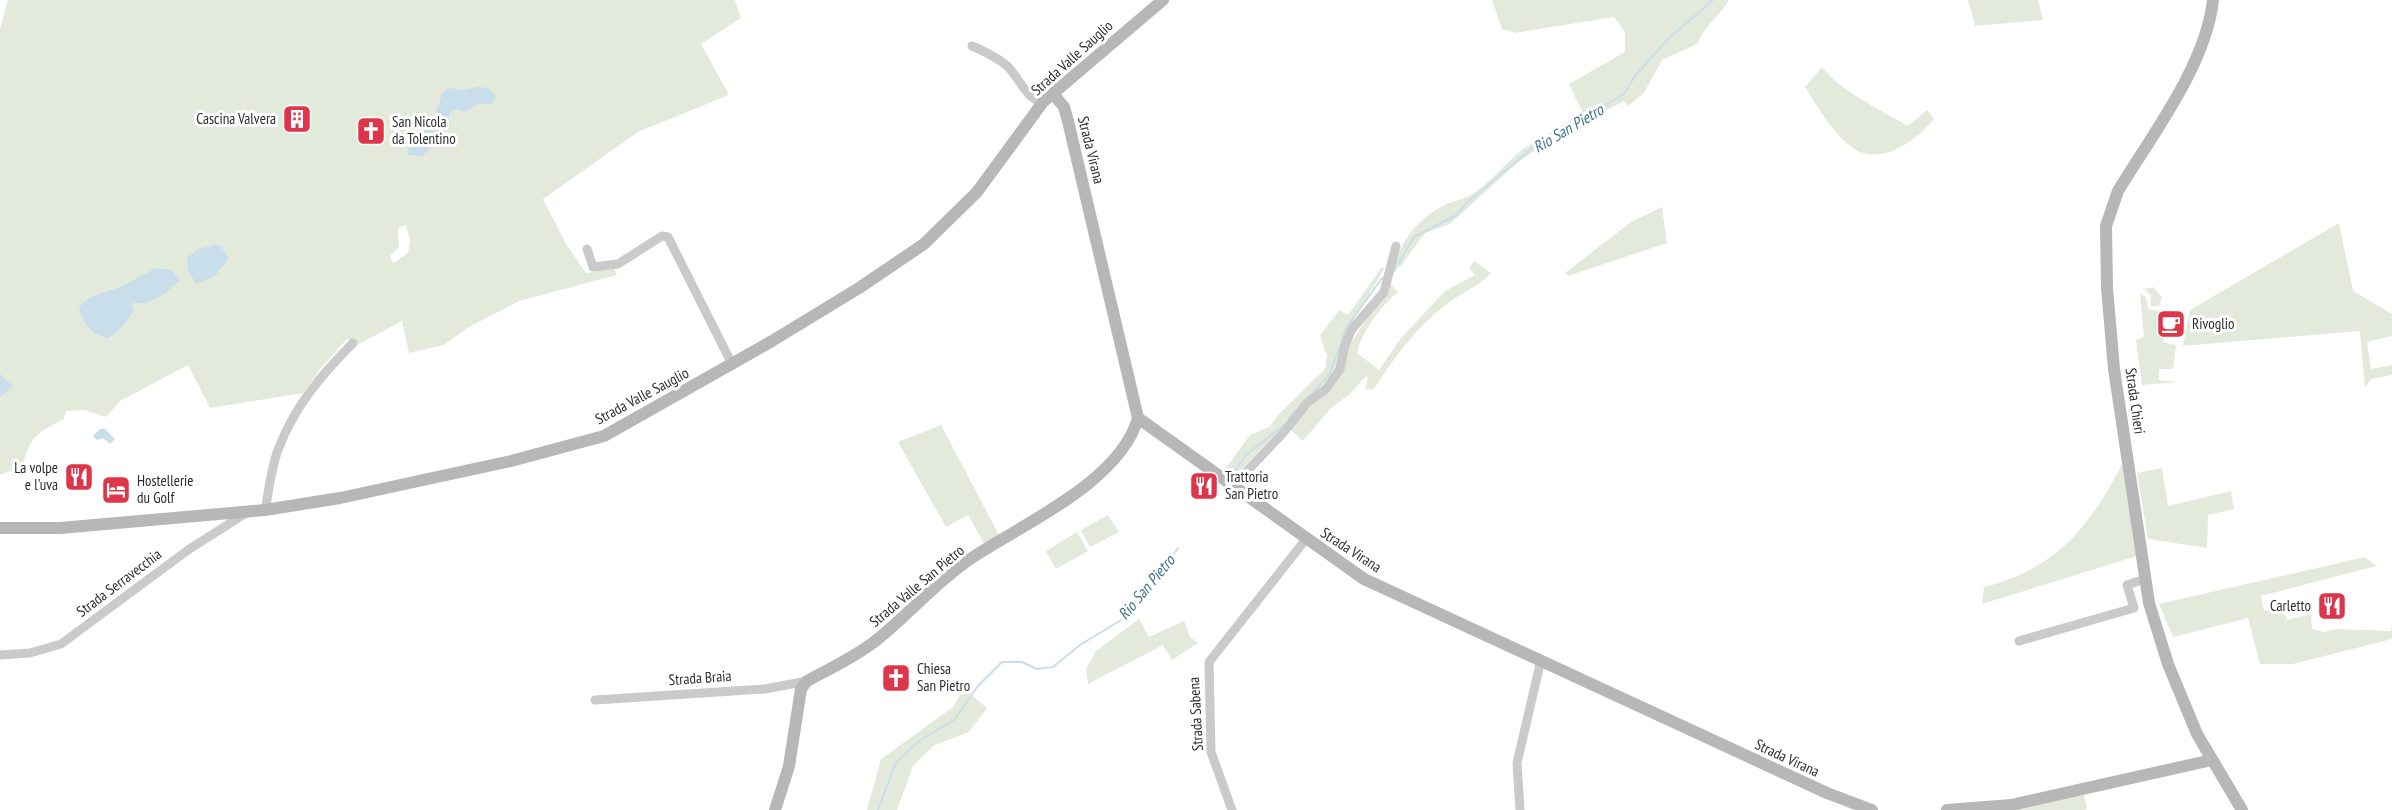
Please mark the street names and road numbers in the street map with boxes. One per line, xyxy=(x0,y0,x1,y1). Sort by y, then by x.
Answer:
street label: Strada Valle Sauglio xyxy=(1027,16,1116,99)
street label: Strada Virana xyxy=(1074,114,1109,186)
street label: Strada Valle Sauglio xyxy=(592,363,692,428)
street label: Strada Chieri xyxy=(2121,367,2150,435)
street label: Strada Virana xyxy=(1317,523,1385,576)
street label: Strada Valle San Pietro xyxy=(865,540,968,631)
street label: Strada Serravecchia xyxy=(73,545,165,621)
street label: Strada Braia xyxy=(668,666,732,689)
street label: Strada Sabena xyxy=(1184,677,1207,751)
street label: Strada Virana xyxy=(1752,734,1822,781)

